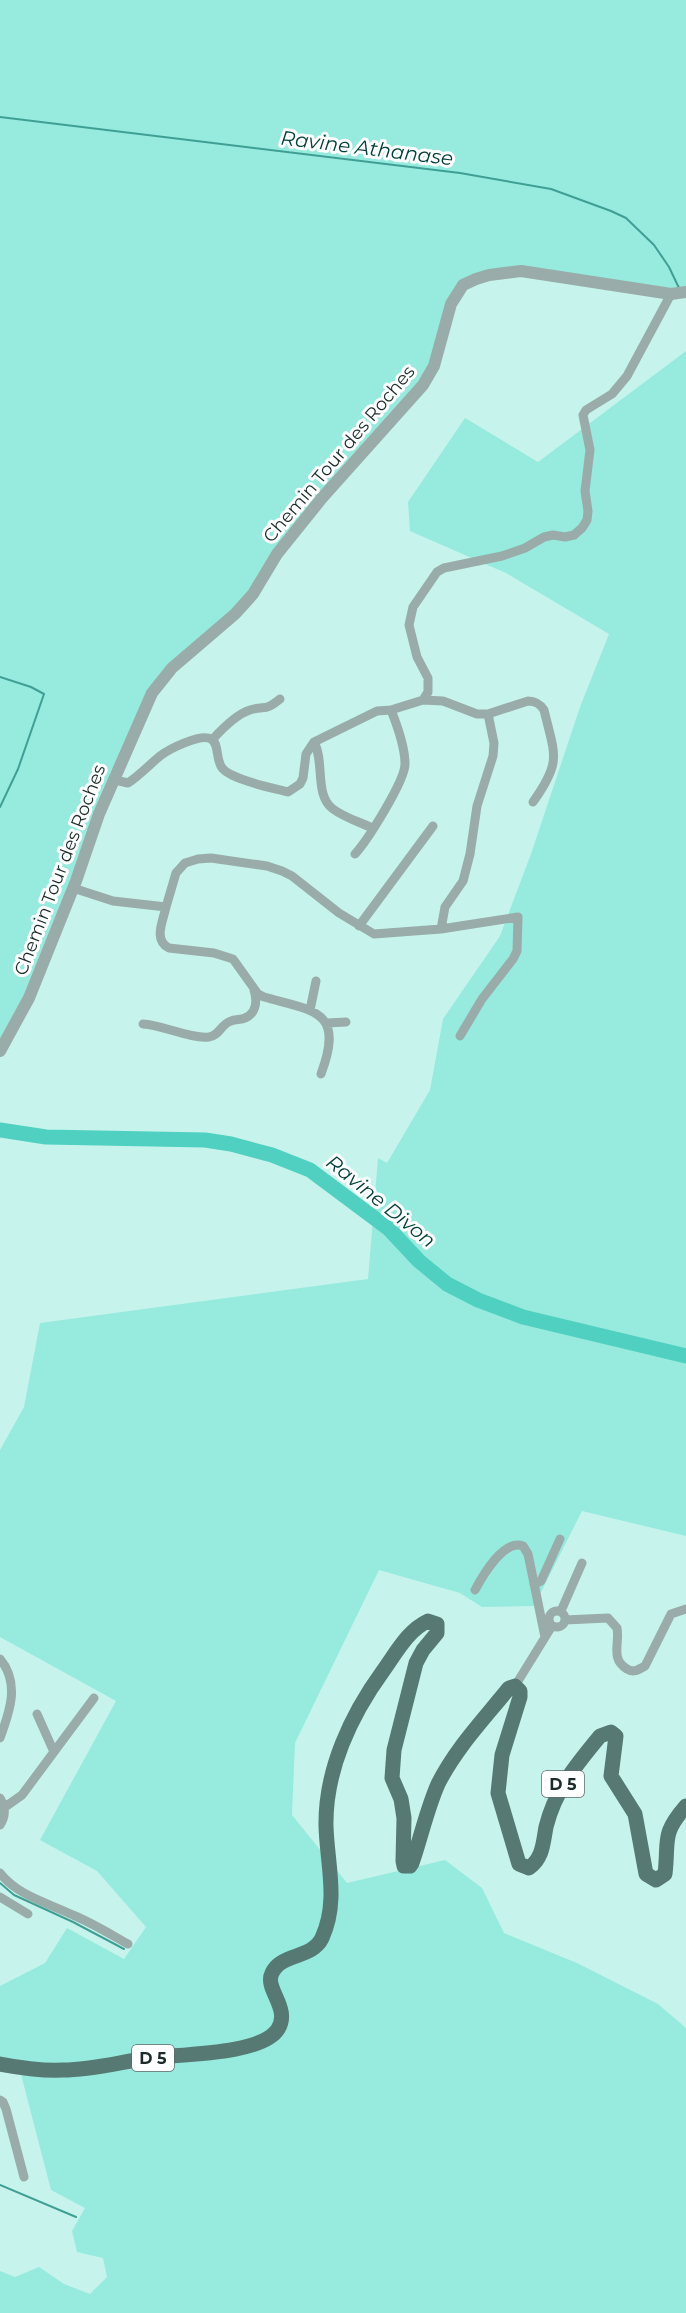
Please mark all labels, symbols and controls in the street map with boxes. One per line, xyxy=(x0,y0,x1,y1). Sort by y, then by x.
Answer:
water label: Ravine Athanase xyxy=(279,126,455,170)
street label: Chemin Tour des Roches xyxy=(259,361,420,547)
street label: Chemin Tour des Roches xyxy=(10,761,110,978)
water label: Ravine Divon xyxy=(322,1150,440,1252)
road number: D 5 xyxy=(542,1771,584,1797)
road number: D 5 xyxy=(132,2045,174,2071)

